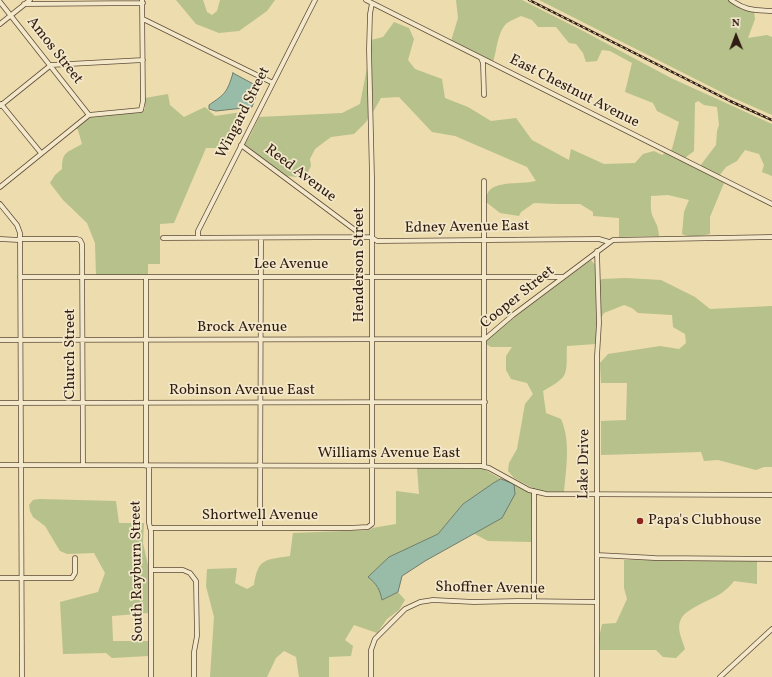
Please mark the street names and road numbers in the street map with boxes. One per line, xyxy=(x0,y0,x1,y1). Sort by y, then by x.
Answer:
street label: Amos Street xyxy=(22,14,86,88)
street label: East Chestnut Avenue xyxy=(506,51,642,133)
street label: Wingard Street xyxy=(213,64,275,162)
street label: Reed Avenue xyxy=(261,141,339,207)
street label: Henderson Street xyxy=(351,208,369,322)
street label: Edney Avenue East xyxy=(404,218,530,238)
street label: Lee Avenue xyxy=(254,256,328,274)
street label: Cooper Street xyxy=(477,263,559,333)
street label: Church Street xyxy=(62,308,80,400)
street label: Brock Avenue xyxy=(197,319,287,337)
street label: Robinson Avenue East xyxy=(169,382,315,400)
street label: Lake Drive xyxy=(575,429,595,499)
street label: Williams Avenue East xyxy=(318,445,460,463)
street label: South Rayburn Street xyxy=(128,500,148,642)
street label: Shortwell Avenue xyxy=(202,507,318,525)
street label: Shoffner Avenue xyxy=(435,579,545,599)

